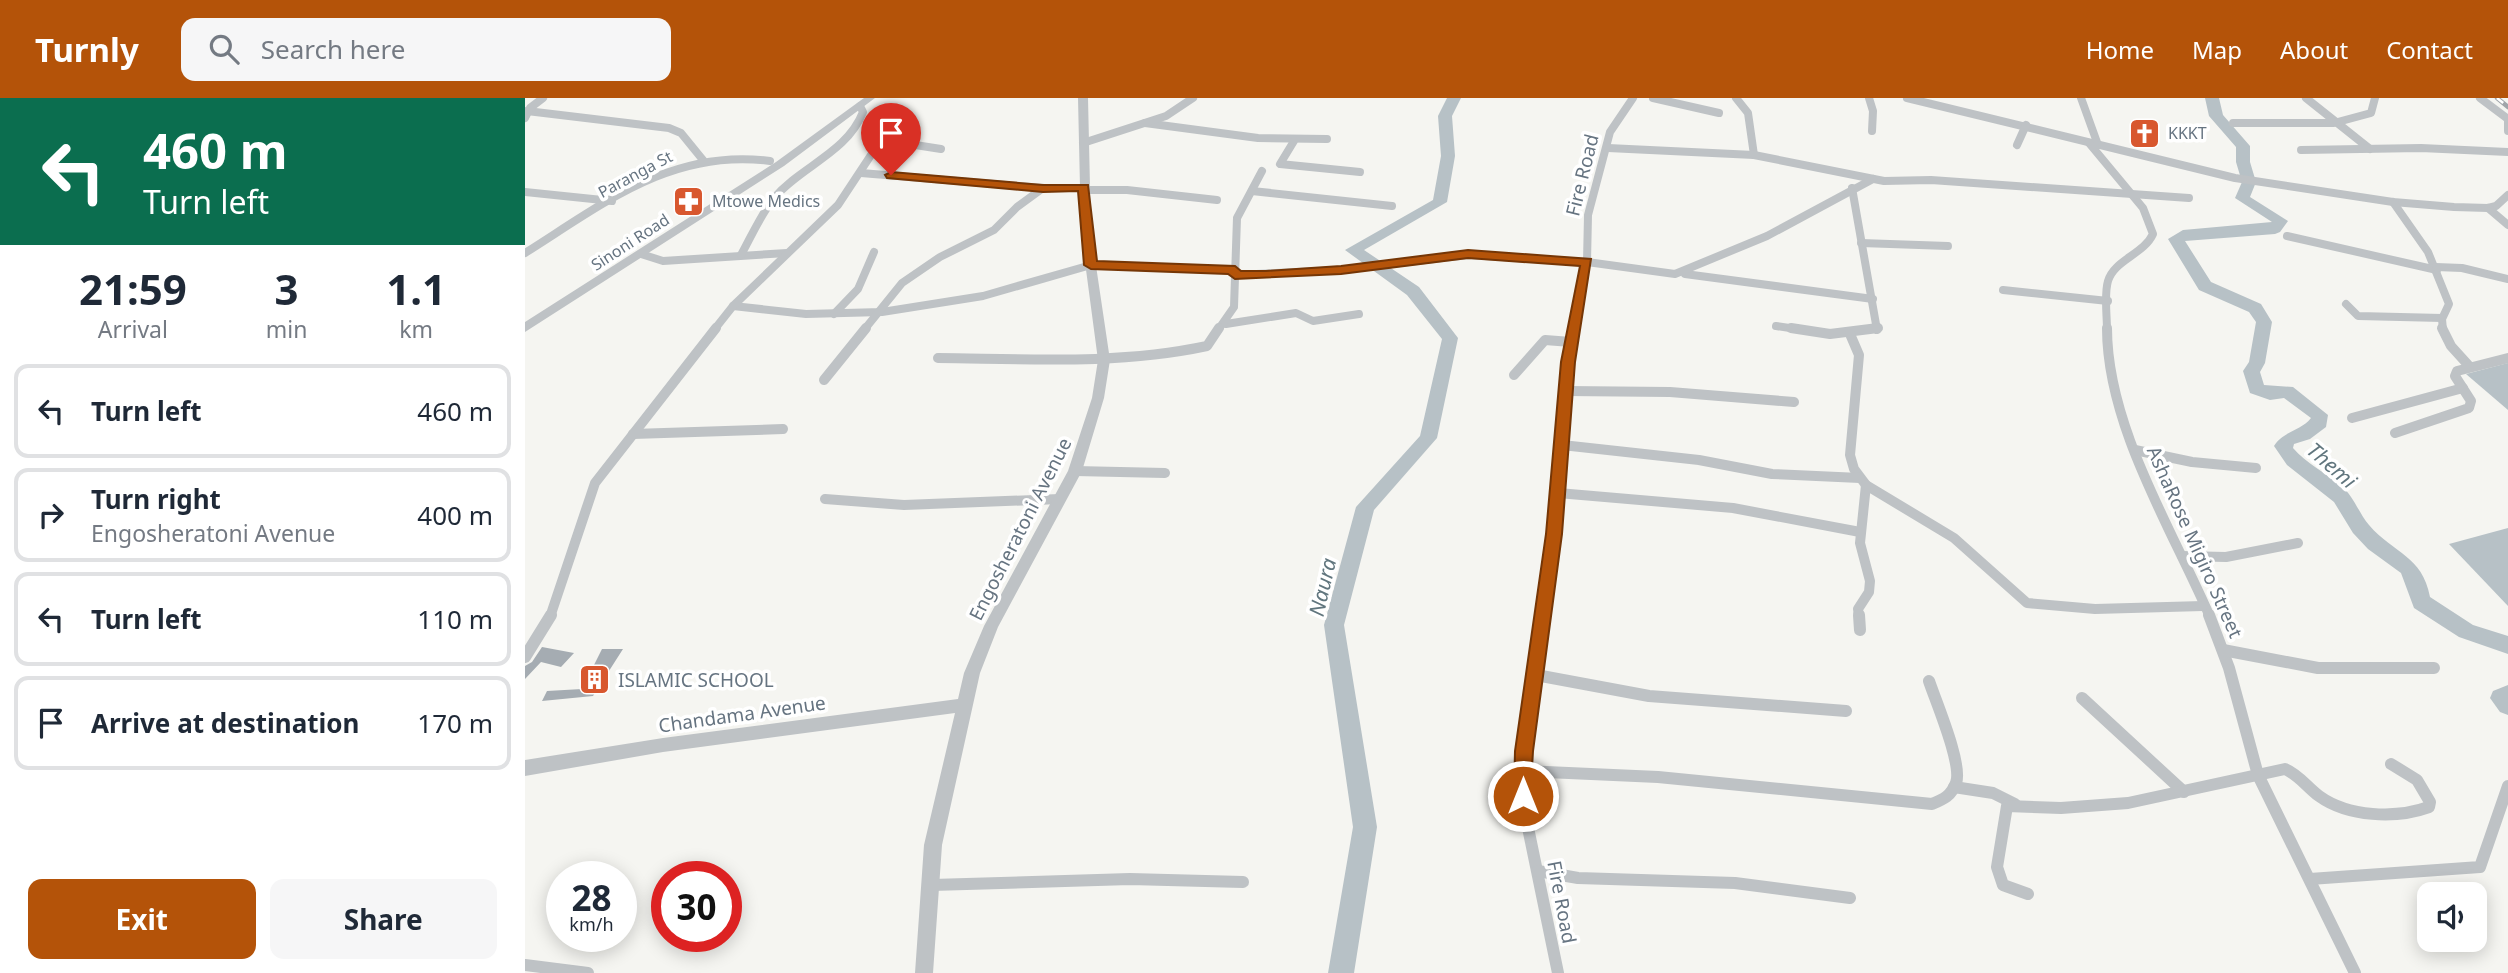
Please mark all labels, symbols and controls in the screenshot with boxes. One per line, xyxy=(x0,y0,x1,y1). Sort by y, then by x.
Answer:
search box xyxy=(181,18,671,81)
text: Turnly xyxy=(35,27,139,72)
icon: search xyxy=(205,30,243,68)
text: Search here xyxy=(261,31,405,67)
text: Home xyxy=(2086,33,2154,66)
text: Map xyxy=(2192,33,2242,66)
text: About xyxy=(2280,33,2348,66)
text: Contact xyxy=(2386,33,2473,66)
pin xyxy=(861,103,921,175)
icon: arrive xyxy=(872,114,910,152)
church icon: KKKT xyxy=(2128,116,2162,150)
text: 460 m xyxy=(143,117,288,183)
place label: KKKT xyxy=(2168,122,2207,144)
icon: left xyxy=(28,126,119,217)
street label: Fire Road xyxy=(1559,131,1605,219)
street label: Paranga St xyxy=(594,145,676,203)
text: Turn left xyxy=(143,180,269,223)
pharmacy icon: Mtowe Medics xyxy=(672,184,706,218)
place label: Mtowe Medics xyxy=(712,190,820,212)
street label: Sinoni Road xyxy=(587,209,673,275)
text: 21:59 xyxy=(79,260,187,317)
text: 3 xyxy=(275,260,299,317)
text: 1.1 xyxy=(386,260,446,317)
text: Arrival xyxy=(98,313,168,345)
text: min xyxy=(266,313,307,345)
text: km xyxy=(399,313,433,345)
icon: left xyxy=(32,392,70,430)
text: Turn left xyxy=(91,393,202,429)
text: 460 m xyxy=(417,393,493,429)
street label: Engosheratoni Avenue xyxy=(963,433,1077,625)
water label: Themi xyxy=(2301,436,2363,495)
street label: AshaRose Migiro Street xyxy=(2141,442,2249,642)
text: Turn right xyxy=(91,481,221,517)
icon: right xyxy=(32,496,70,534)
text: 400 m xyxy=(417,497,493,533)
text: Engosheratoni Avenue xyxy=(91,517,335,549)
water label: Naura xyxy=(1302,555,1342,619)
icon: left xyxy=(32,600,70,638)
text: Turn left xyxy=(91,601,202,637)
text: 110 m xyxy=(417,601,493,637)
building icon: ISLAMIC SCHOOL xyxy=(578,663,612,697)
place label: ISLAMIC SCHOOL xyxy=(618,667,774,693)
street label: Chandama Avenue xyxy=(657,689,827,739)
icon: arrive xyxy=(32,704,70,742)
text: Arrive at destination xyxy=(91,705,360,741)
text: 170 m xyxy=(417,705,493,741)
position arrow xyxy=(1486,759,1560,833)
street label: Fire Road xyxy=(1541,859,1583,945)
speed limit sign: 30 xyxy=(651,861,742,952)
text: 28 xyxy=(571,874,612,921)
button: Exit xyxy=(28,879,256,959)
button: Share xyxy=(270,879,497,959)
map controls xyxy=(2417,882,2487,952)
button: sound xyxy=(2417,882,2487,952)
text: km/h xyxy=(569,912,614,936)

